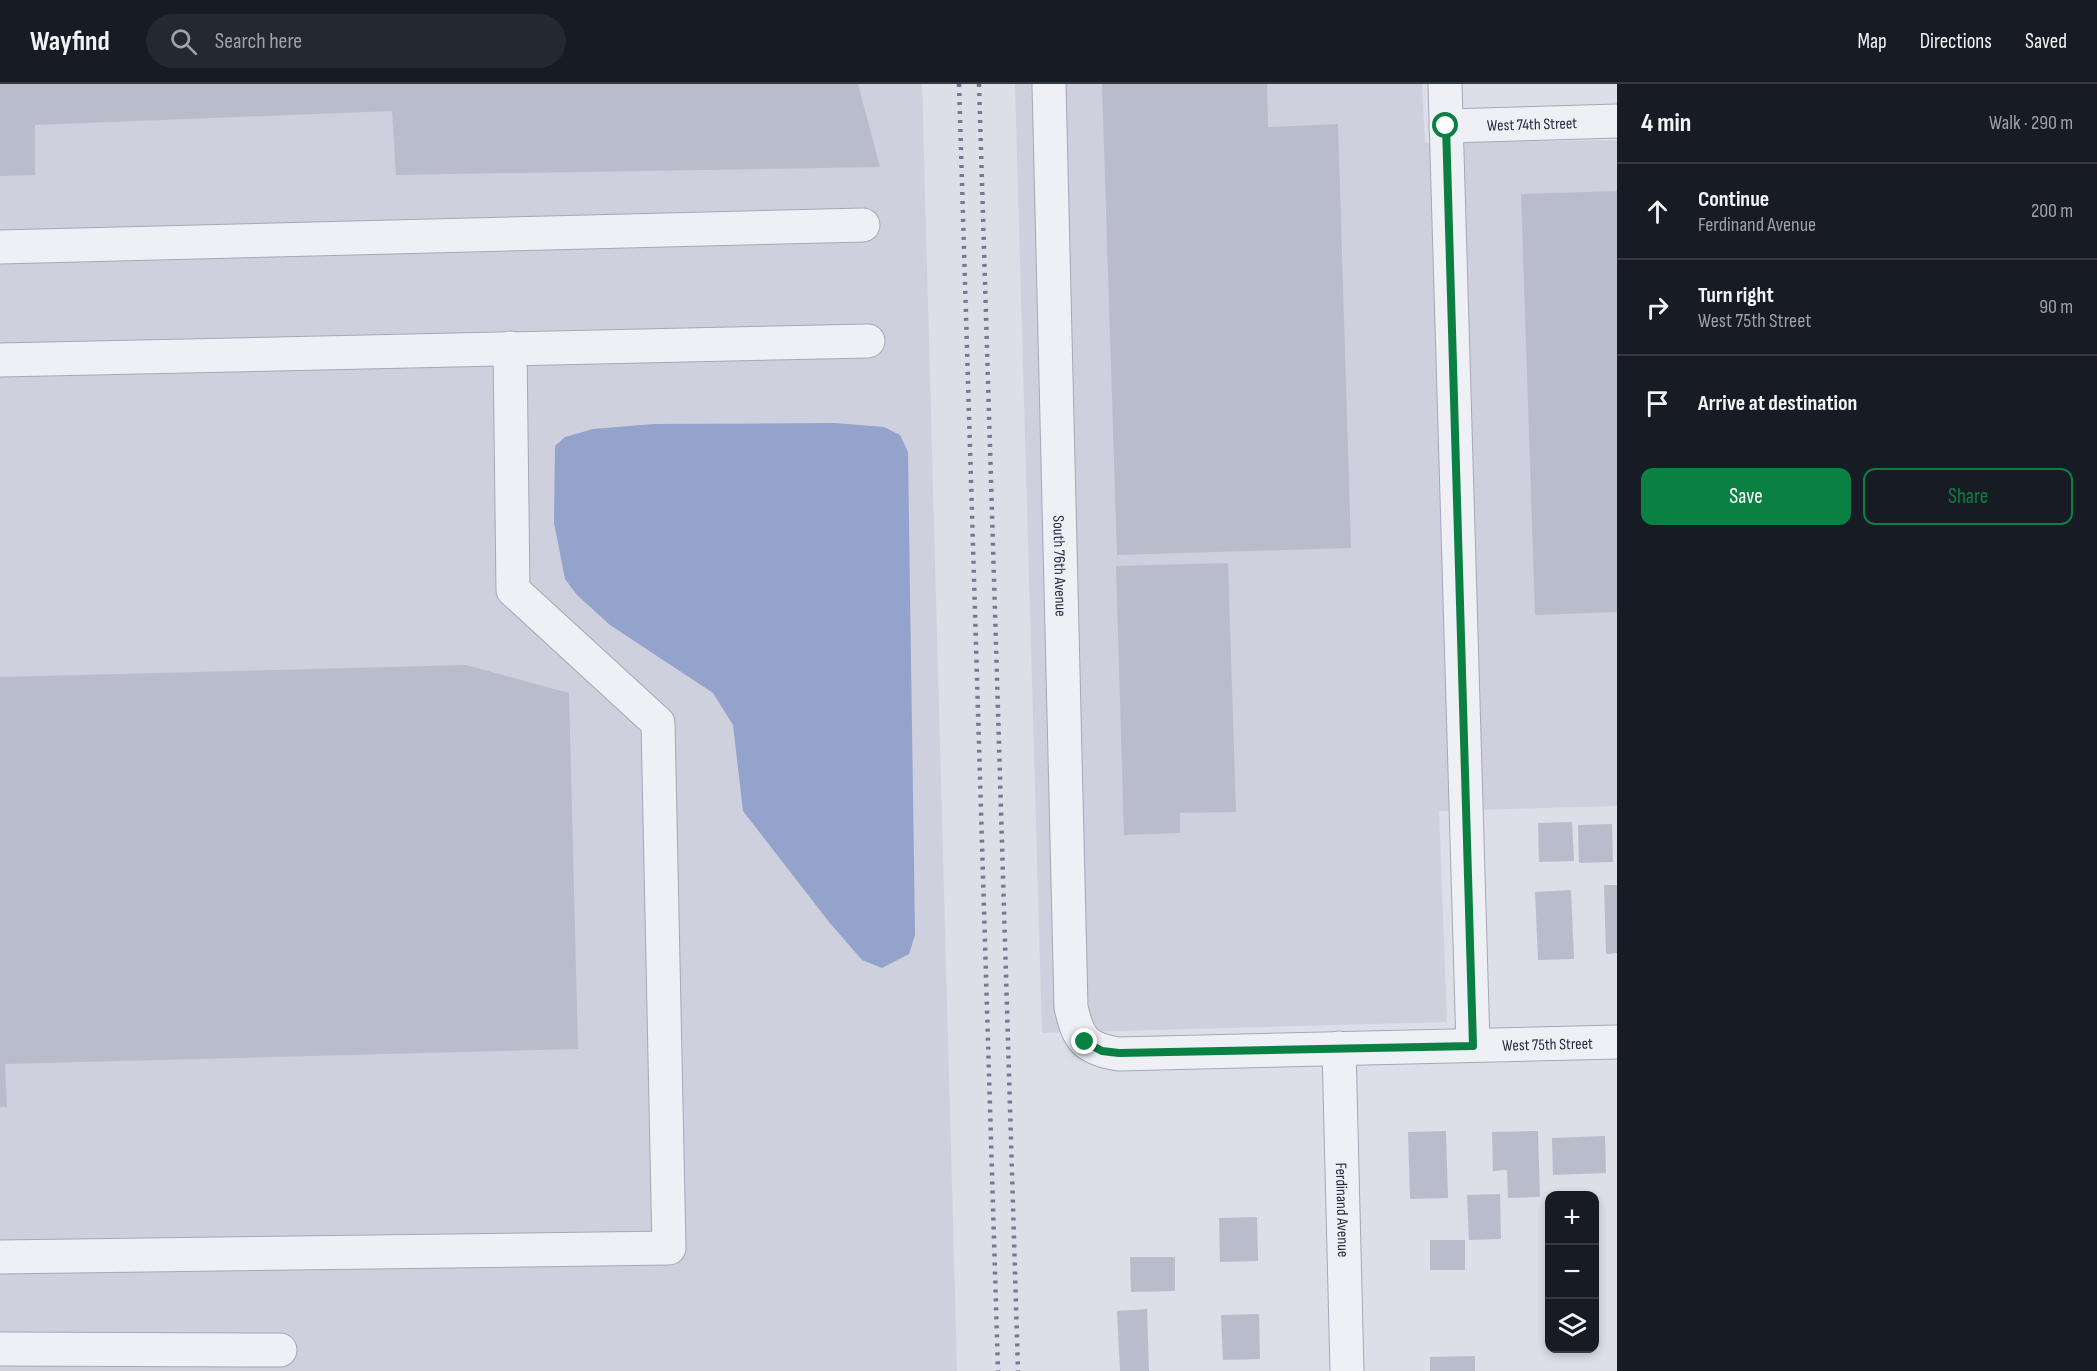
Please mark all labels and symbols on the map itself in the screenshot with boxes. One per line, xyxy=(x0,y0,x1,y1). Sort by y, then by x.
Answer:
route start xyxy=(1432,112,1458,138)
street label: West 74th Street xyxy=(1487,114,1577,136)
street label: South 76th Avenue xyxy=(1048,515,1070,617)
route end xyxy=(1071,1028,1097,1054)
street label: West 75th Street xyxy=(1502,1035,1593,1056)
street label: Ferdinand Avenue xyxy=(1331,1162,1352,1258)

